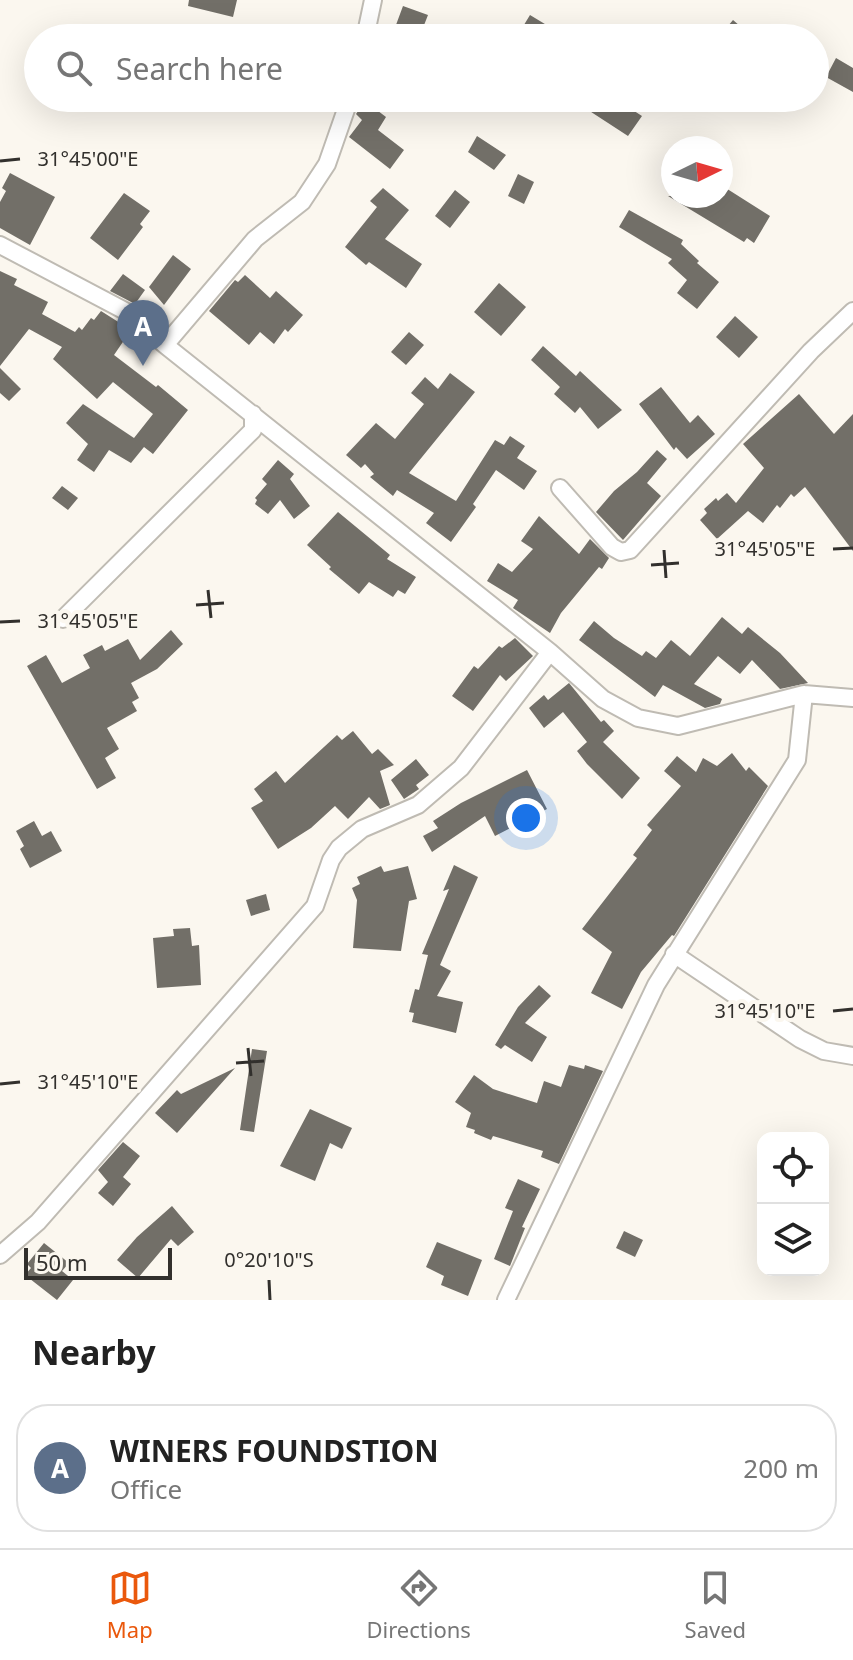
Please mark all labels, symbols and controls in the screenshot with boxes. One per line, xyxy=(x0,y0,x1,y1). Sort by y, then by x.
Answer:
search box xyxy=(24,24,829,112)
icon: search xyxy=(52,46,96,90)
text: Search here xyxy=(116,48,283,89)
north arrow xyxy=(661,136,733,208)
text: 31°45'00"E xyxy=(38,145,138,172)
pin: A xyxy=(117,300,169,366)
text: 31°45'05"E xyxy=(715,535,815,562)
text: 31°45'05"E xyxy=(38,607,138,634)
your location xyxy=(506,798,546,838)
text: 31°45'10"E xyxy=(715,997,815,1024)
text: 31°45'10"E xyxy=(38,1068,138,1095)
map controls xyxy=(757,1132,829,1276)
button: locate xyxy=(757,1132,829,1204)
button: layers xyxy=(757,1204,829,1276)
scale bar xyxy=(24,1244,172,1280)
text: 0°20'10"S xyxy=(224,1246,314,1273)
text: 50 m xyxy=(36,1247,87,1277)
text: Nearby xyxy=(32,1329,156,1375)
text: WINERS FOUNDSTION xyxy=(110,1430,439,1471)
text: A xyxy=(51,1450,69,1486)
text: 200 m xyxy=(743,1450,819,1486)
text: Office xyxy=(110,1471,182,1507)
tab: Map xyxy=(107,1566,153,1644)
tab: Directions xyxy=(366,1566,471,1644)
tab: Saved xyxy=(685,1566,746,1644)

